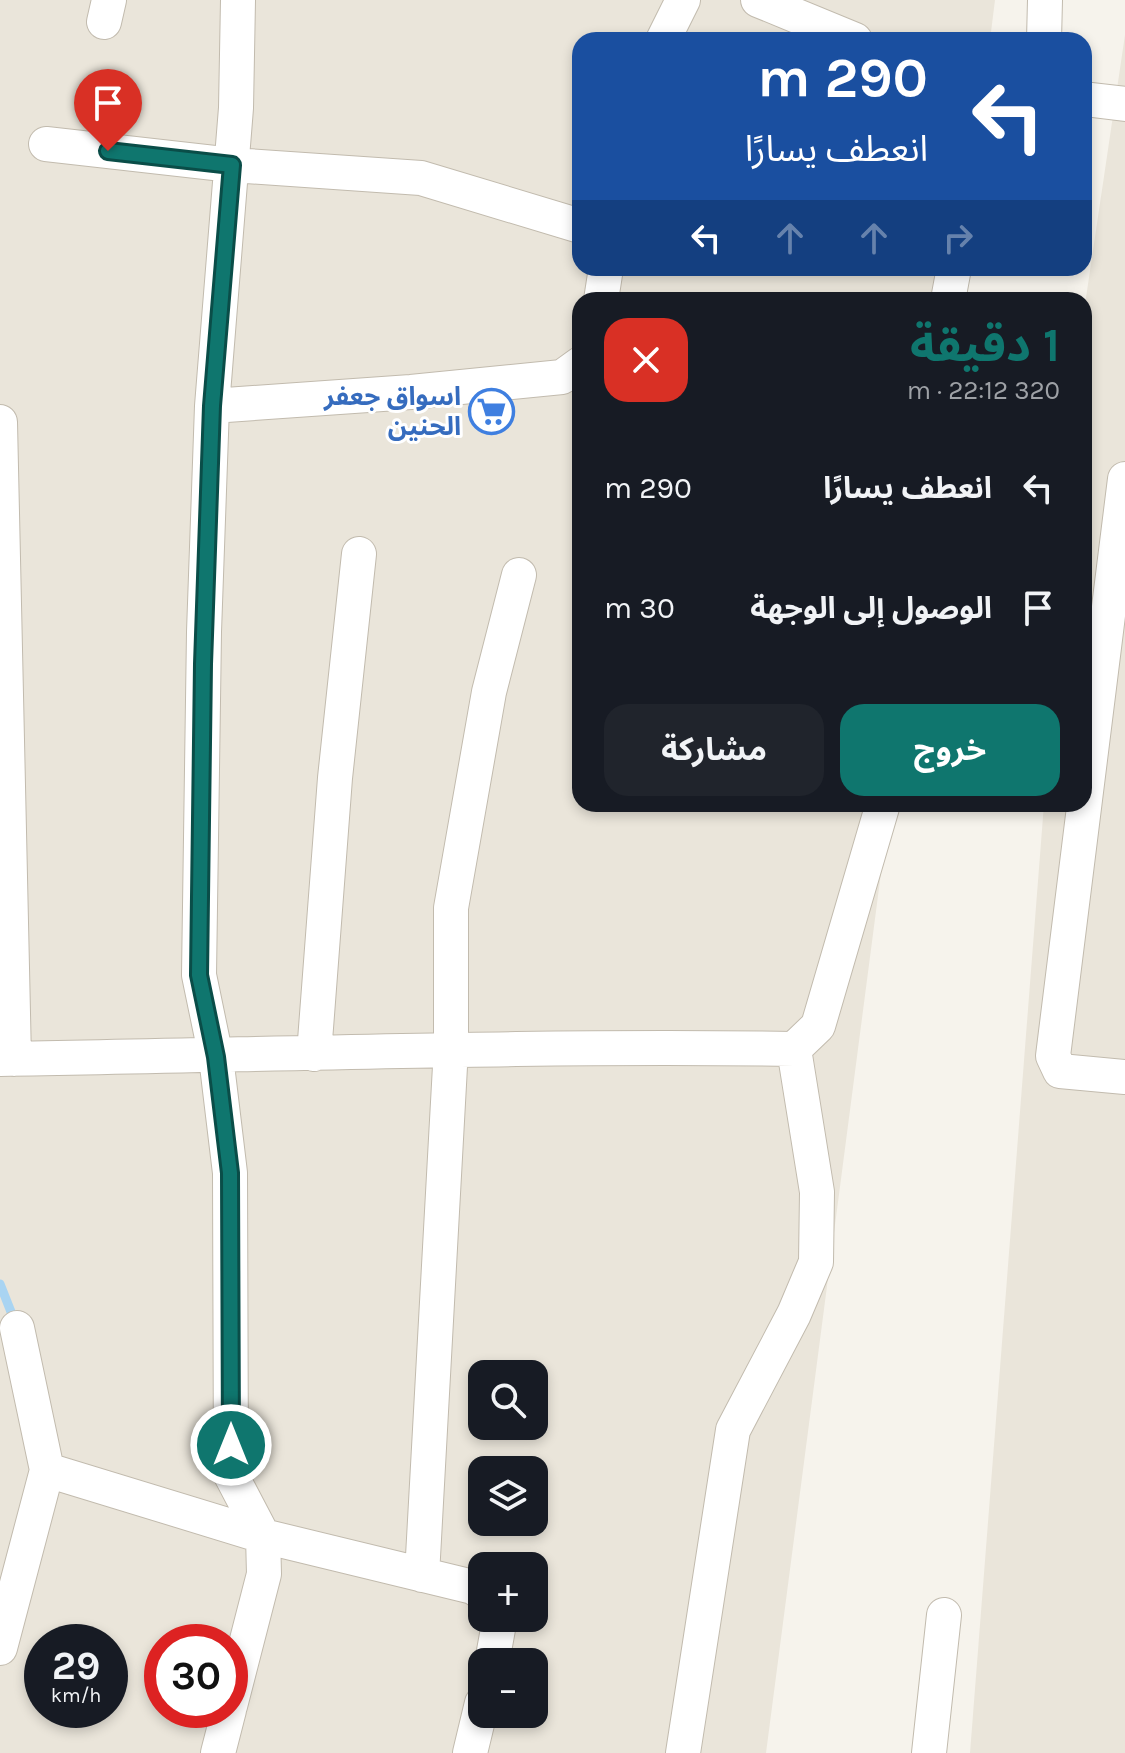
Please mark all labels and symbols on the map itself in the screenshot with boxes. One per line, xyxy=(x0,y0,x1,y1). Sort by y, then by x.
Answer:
pin xyxy=(74,69,142,151)
place label: اسواق جعفر الحنين xyxy=(323,381,461,442)
supermarket icon: اسواق جعفر الحنين xyxy=(468,387,516,435)
position arrow xyxy=(189,1403,273,1487)
speed limit sign: 30 xyxy=(144,1624,248,1728)

